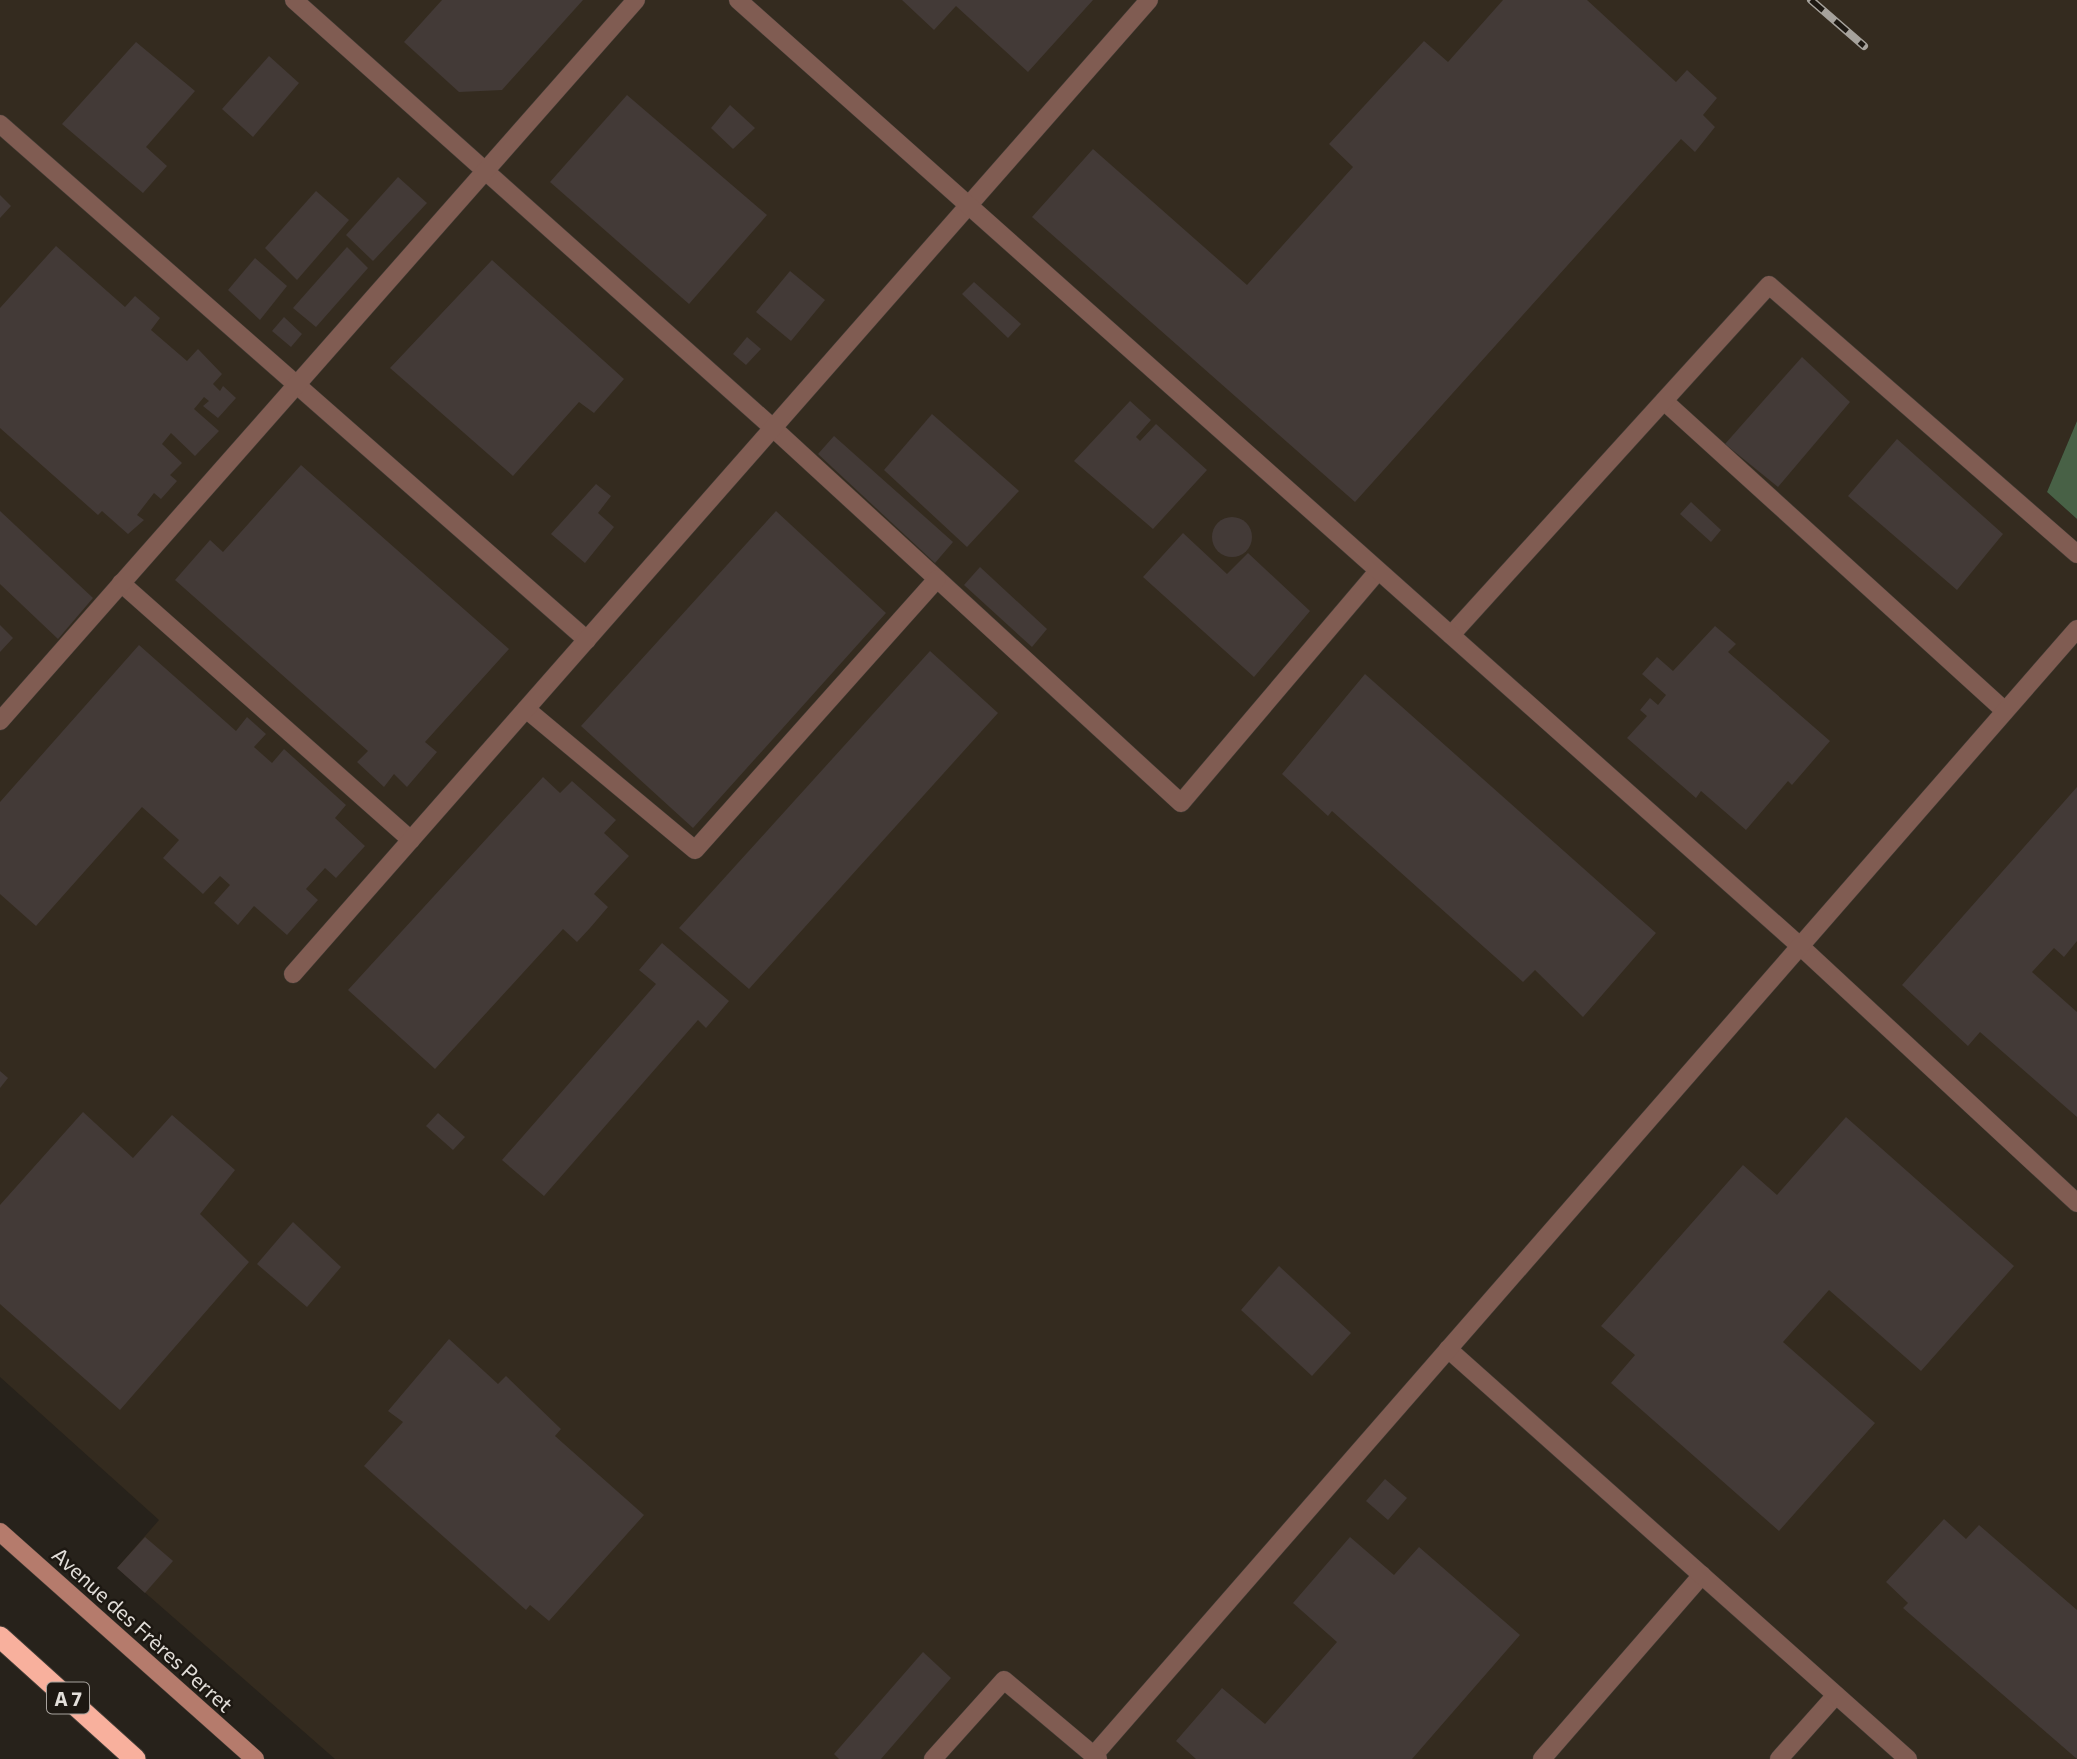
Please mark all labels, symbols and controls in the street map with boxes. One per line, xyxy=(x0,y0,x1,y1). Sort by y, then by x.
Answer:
street label: Avenue des Frères Perret xyxy=(48,1541,238,1717)
road number: A 7 xyxy=(47,1682,89,1714)

